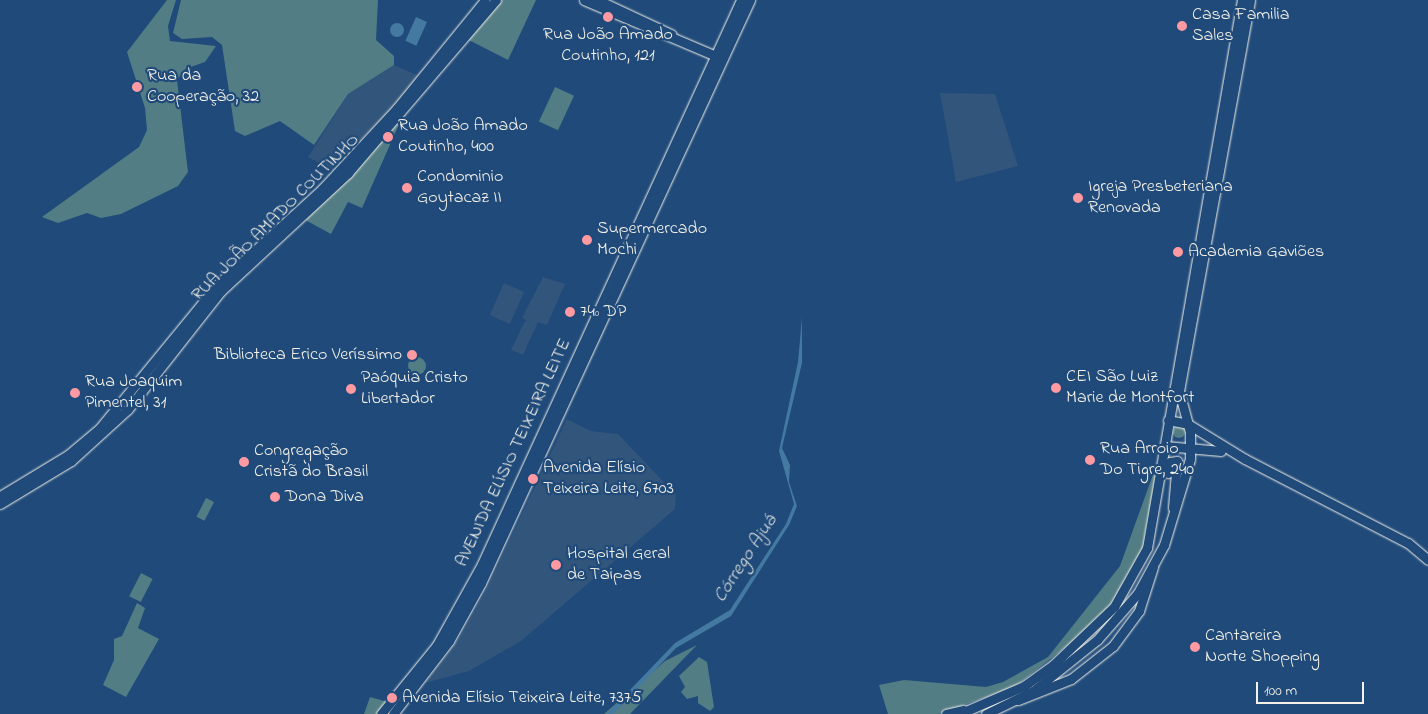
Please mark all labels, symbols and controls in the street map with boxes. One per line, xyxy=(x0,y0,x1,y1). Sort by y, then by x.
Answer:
place label: Casa Familia Sales xyxy=(1192,5,1290,48)
marker: Rua João Amado Coutinho, 121 xyxy=(602,11,614,23)
marker: Casa Familia Sales xyxy=(1176,20,1188,32)
place label: Rua João Amado Coutinho, 121 xyxy=(543,25,673,68)
place label: Rua da Cooperação, 32 xyxy=(147,66,259,108)
marker: Rua da Cooperação, 32 xyxy=(131,81,143,93)
place label: Rua João Amado Coutinho, 400 xyxy=(398,116,528,158)
street label: RUA JOÃO AMADO COUTINHO xyxy=(188,130,364,306)
marker: Rua João Amado Coutinho, 400 xyxy=(382,131,394,143)
place label: Condominio Goytacaz II xyxy=(417,167,503,210)
place label: Igreja Presbeteriana Renovada xyxy=(1088,177,1233,220)
marker: Condominio Goytacaz II xyxy=(401,182,413,194)
marker: Igreja Presbeteriana Renovada xyxy=(1072,192,1084,204)
place label: Supermercado Mochi xyxy=(597,219,707,262)
marker: Supermercado Mochi xyxy=(581,234,593,246)
place label: Academia Gaviões xyxy=(1188,241,1324,263)
marker: Academia Gaviões xyxy=(1172,246,1184,258)
place label: 74º DP xyxy=(580,301,626,323)
marker: 74º DP xyxy=(564,306,576,318)
street label: AVENIDA ELÍSIO TEIXEIRA LEITE xyxy=(452,336,576,570)
place label: Biblioteca Erico Veríssimo xyxy=(214,344,402,366)
marker: Biblioteca Erico Veríssimo xyxy=(406,349,418,361)
place label: CEI São Luiz Marie de Montfort xyxy=(1066,367,1194,409)
place label: Paóquia Cristo Libertador xyxy=(361,368,468,410)
place label: Rua Joaquim Pimentel, 31 xyxy=(85,372,182,414)
marker: CEI São Luiz Marie de Montfort xyxy=(1050,382,1062,394)
marker: Paóquia Cristo Libertador xyxy=(345,383,357,395)
marker: Rua Joaquim Pimentel, 31 xyxy=(69,387,81,399)
place label: Rua Arroio Do Tigre, 240 xyxy=(1100,439,1194,482)
place label: Congregação Cristã do Brasil xyxy=(254,441,368,484)
marker: Rua Arroio Do Tigre, 240 xyxy=(1084,454,1096,466)
marker: Congregação Cristã do Brasil xyxy=(238,456,250,468)
place label: Avenida Elísio Teixeira Leite, 6703 xyxy=(543,458,674,500)
marker: Avenida Elísio Teixeira Leite, 6703 xyxy=(527,473,539,485)
place label: Dona Diva xyxy=(285,486,364,508)
marker: Dona Diva xyxy=(269,491,281,503)
water label: Córrego Ajuá xyxy=(709,511,783,607)
place label: Hospital Geral de Taipas xyxy=(567,544,670,586)
marker: Hospital Geral de Taipas xyxy=(549,558,563,572)
place label: Cantareira Norte Shopping xyxy=(1205,626,1320,669)
marker: Cantareira Norte Shopping xyxy=(1189,641,1201,653)
scale bar xyxy=(1258,672,1366,704)
text: 100 m xyxy=(1264,680,1297,702)
place label: Avenida Elísio Teixeira Leite, 7375 xyxy=(402,687,642,709)
marker: Avenida Elísio Teixeira Leite, 7375 xyxy=(386,692,398,704)

